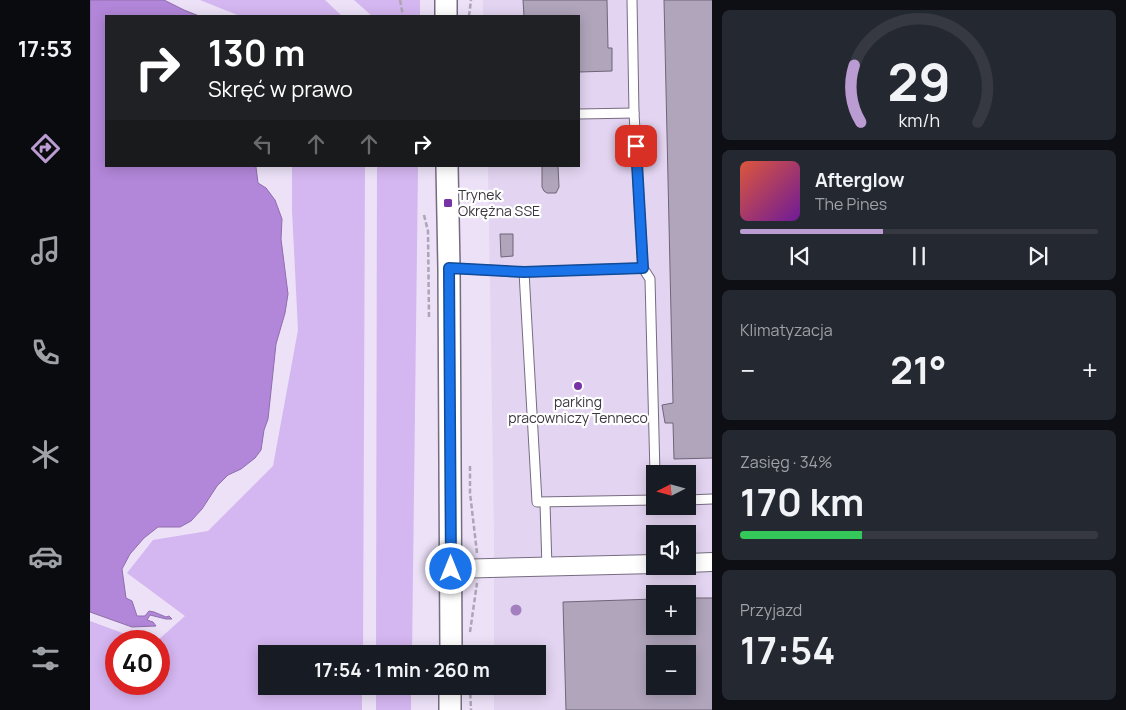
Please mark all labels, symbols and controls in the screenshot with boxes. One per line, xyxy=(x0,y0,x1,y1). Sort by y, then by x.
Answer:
text: 130 m xyxy=(208,29,305,77)
text: 17:53 xyxy=(18,34,72,64)
icon: right xyxy=(125,35,190,100)
text: 29 xyxy=(887,46,951,117)
text: Skręć w prawo xyxy=(208,74,353,104)
text: km/h xyxy=(898,108,940,132)
pin xyxy=(615,125,657,167)
icon: left xyxy=(249,130,277,158)
icon: ahead xyxy=(302,130,330,158)
icon: ahead xyxy=(355,130,383,158)
icon: right xyxy=(408,130,436,158)
icon: directions xyxy=(28,131,63,166)
icon: arrive xyxy=(622,132,650,160)
text: Afterglow xyxy=(815,167,904,193)
place label: Trynek Okrężna SSE xyxy=(458,185,540,220)
text: The Pines xyxy=(815,193,887,215)
marker: Trynek Okrężna SSE xyxy=(442,197,454,209)
icon: music xyxy=(28,233,63,268)
icon: previous xyxy=(786,242,814,270)
icon: pause xyxy=(905,242,933,270)
icon: next xyxy=(1024,242,1052,270)
text: Klimatyzacja xyxy=(740,319,833,341)
icon: phone xyxy=(28,335,63,370)
text: 21° xyxy=(890,343,947,395)
text: − xyxy=(740,351,755,389)
text: + xyxy=(1082,351,1098,389)
marker: parking pracowniczy Tenneco xyxy=(572,380,584,392)
place label: parking pracowniczy Tenneco xyxy=(508,392,648,427)
icon: climate xyxy=(28,437,63,472)
text: Zasięg · 34% xyxy=(740,451,832,473)
north arrow xyxy=(646,465,696,515)
map controls xyxy=(646,465,696,695)
text: 170 km xyxy=(740,475,864,527)
button: sound xyxy=(646,525,696,575)
icon: car xyxy=(28,539,63,574)
position arrow xyxy=(424,542,476,594)
button: + xyxy=(646,585,696,635)
text: Przyjazd xyxy=(740,599,802,621)
text: 17:54 xyxy=(740,623,835,675)
speed limit sign: 40 xyxy=(105,630,170,695)
icon: filters xyxy=(28,641,63,676)
button: − xyxy=(646,645,696,695)
text: 17:54 · 1 min · 260 m xyxy=(314,657,490,683)

